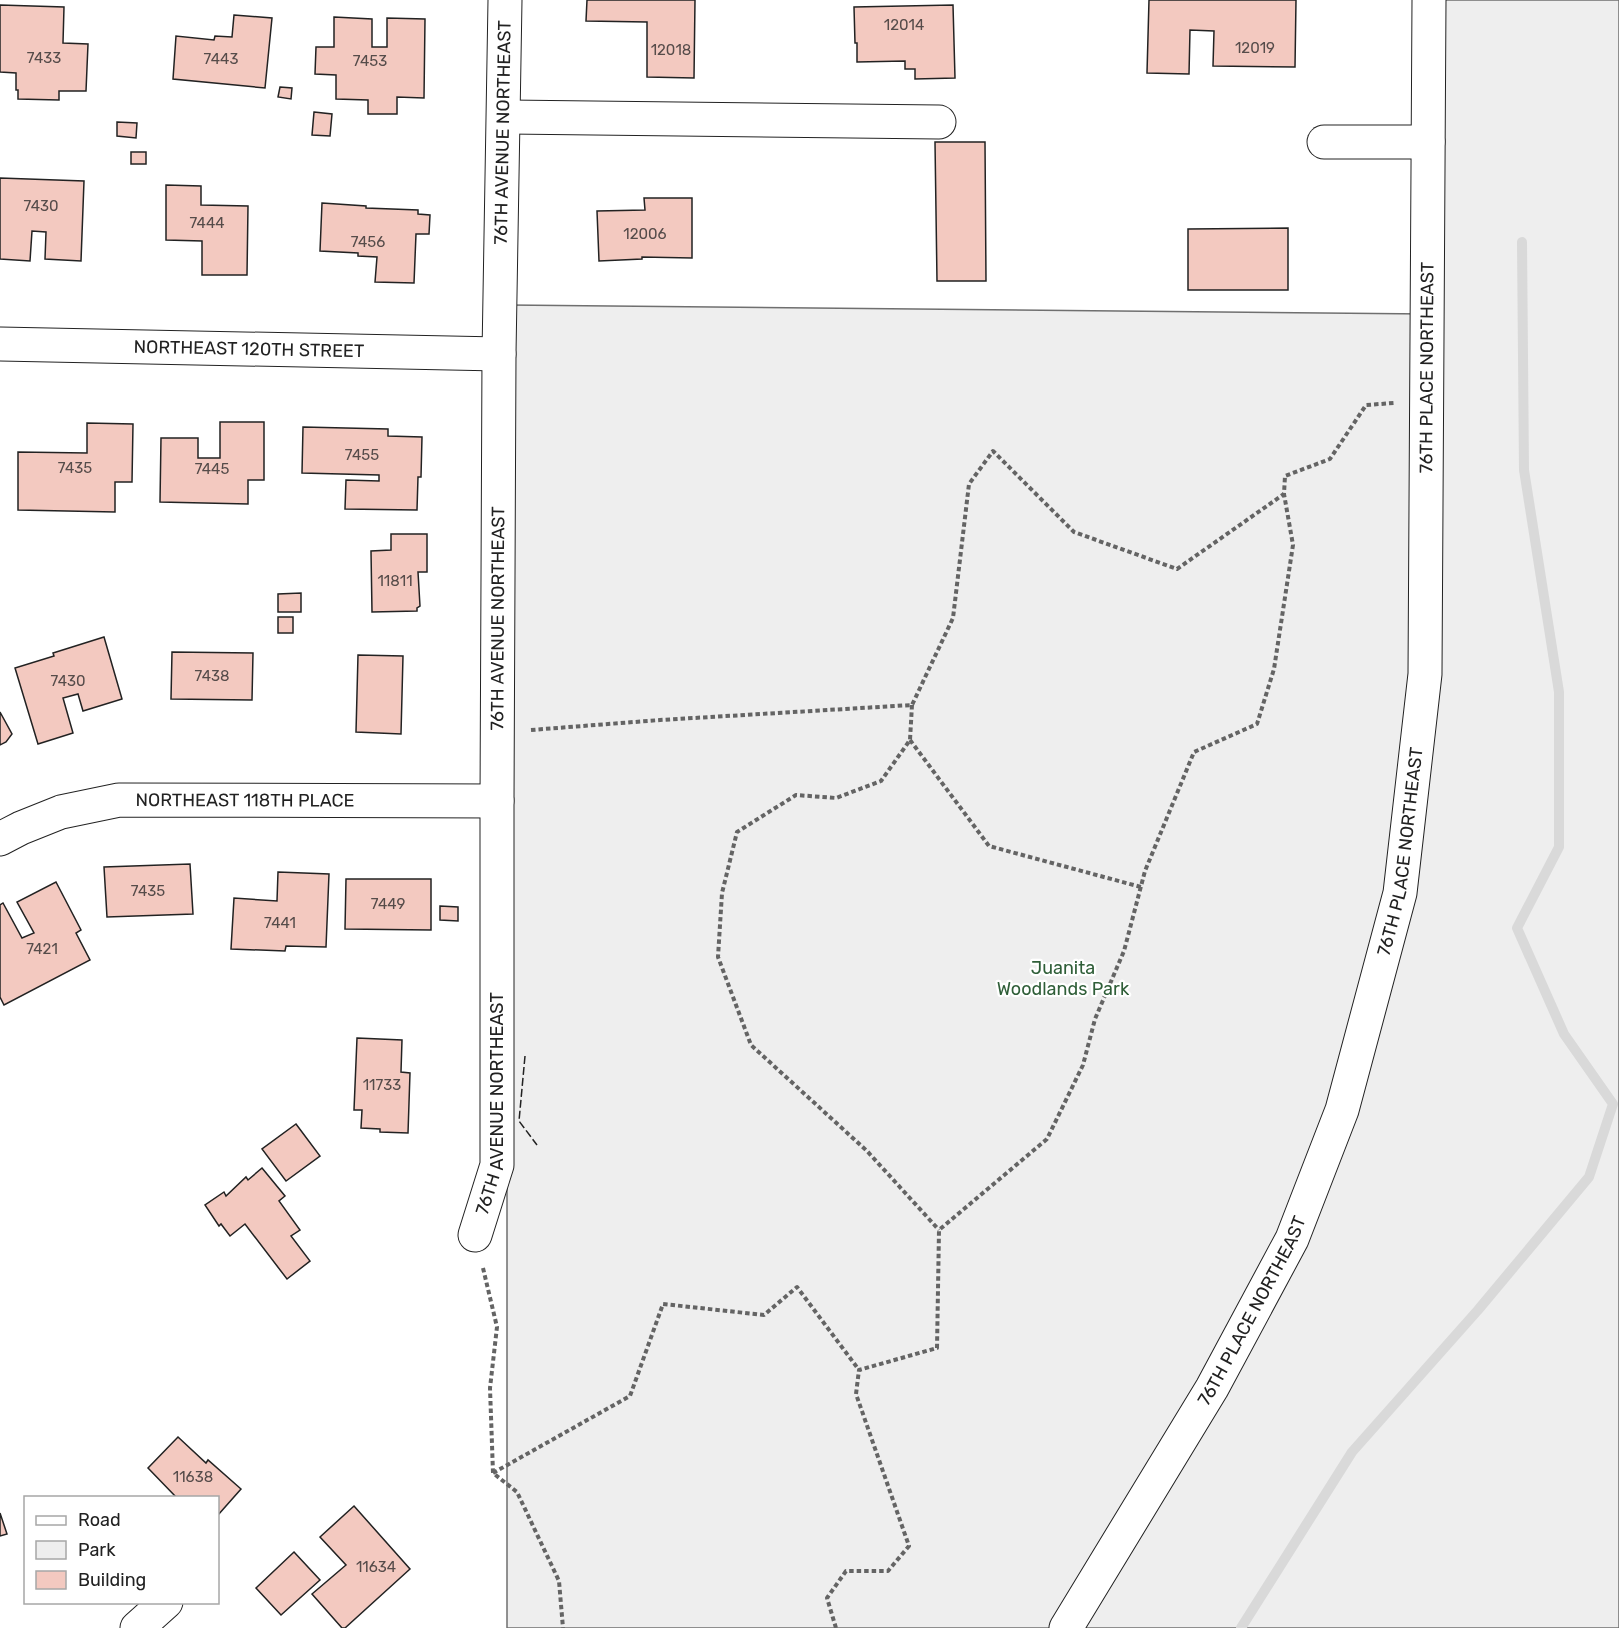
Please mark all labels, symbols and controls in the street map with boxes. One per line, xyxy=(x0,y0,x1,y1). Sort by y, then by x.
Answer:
house number: 12014 xyxy=(884,16,924,34)
street label: 76TH AVENUE NORTHEAST xyxy=(490,20,516,245)
house number: 12019 xyxy=(1235,39,1275,57)
house number: 12018 xyxy=(651,41,691,59)
house number: 7433 xyxy=(27,49,61,67)
house number: 7443 xyxy=(204,50,238,68)
house number: 7453 xyxy=(353,52,387,70)
house number: 7430 xyxy=(23,197,59,215)
house number: 7444 xyxy=(189,214,225,232)
house number: 12006 xyxy=(623,225,667,243)
house number: 7456 xyxy=(351,233,385,251)
street label: 76TH PLACE NORTHEAST xyxy=(1415,262,1438,473)
street label: NORTHEAST 120TH STREET xyxy=(133,336,365,362)
house number: 7455 xyxy=(345,446,379,464)
house number: 7435 xyxy=(58,459,92,477)
house number: 7445 xyxy=(195,460,229,478)
street label: 76TH AVENUE NORTHEAST xyxy=(486,506,509,731)
house number: 11811 xyxy=(377,572,413,590)
house number: 7438 xyxy=(194,667,230,685)
house number: 7430 xyxy=(50,672,86,690)
street label: 76TH PLACE NORTHEAST xyxy=(1373,746,1428,958)
street label: NORTHEAST 118TH PLACE xyxy=(135,789,355,812)
house number: 7435 xyxy=(131,882,165,900)
house number: 7449 xyxy=(371,895,405,913)
house number: 7441 xyxy=(264,914,296,932)
house number: 7421 xyxy=(26,940,58,958)
park label: Juanita Woodlands Park xyxy=(997,957,1130,1000)
street label: 76TH AVENUE NORTHEAST xyxy=(471,992,508,1217)
house number: 11733 xyxy=(363,1076,401,1094)
street label: 76TH PLACE NORTHEAST xyxy=(1193,1213,1311,1410)
house number: 11638 xyxy=(173,1468,213,1486)
legend xyxy=(24,1496,219,1604)
text: Road xyxy=(78,1509,121,1531)
text: Park xyxy=(78,1539,116,1561)
house number: 11634 xyxy=(356,1558,396,1576)
text: Building xyxy=(78,1569,146,1591)

